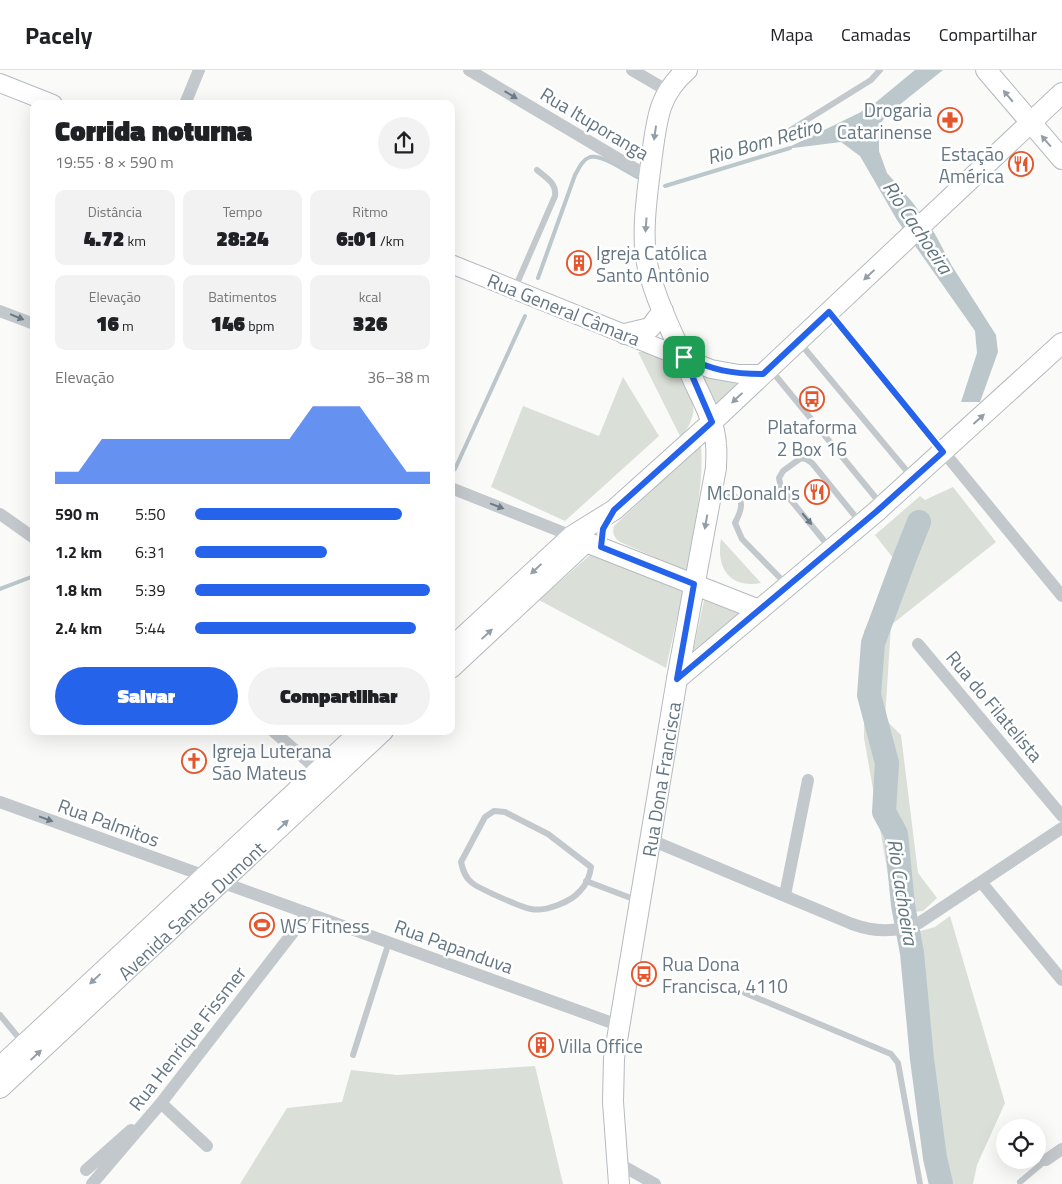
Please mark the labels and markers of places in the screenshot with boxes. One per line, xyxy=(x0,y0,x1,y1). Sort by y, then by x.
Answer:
place label: Drogaria Catarinense xyxy=(837,95,932,146)
pharmacy icon: Drogaria Catarinense xyxy=(937,107,963,133)
place label: Estação América xyxy=(939,139,1004,190)
restaurant icon: Estação América xyxy=(1008,151,1034,177)
place label: Igreja Católica Santo Antônio xyxy=(596,238,709,289)
building icon: Igreja Católica Santo Antônio xyxy=(566,250,592,276)
pin xyxy=(663,336,705,378)
bus stop icon: Plataforma 2 Box 16 xyxy=(799,386,825,412)
place label: Plataforma 2 Box 16 xyxy=(767,412,857,463)
place label: McDonald's xyxy=(707,478,800,507)
restaurant icon: McDonald's xyxy=(804,479,830,505)
place label: Igreja Luterana São Mateus xyxy=(212,736,332,787)
church icon: Igreja Luterana São Mateus xyxy=(181,748,207,774)
place label: WS Fitness xyxy=(280,911,370,940)
sports icon: WS Fitness xyxy=(249,912,275,938)
place label: Rua Dona Francisca, 4110 xyxy=(662,949,788,1000)
bus stop icon: Rua Dona Francisca, 4110 xyxy=(631,961,657,987)
place label: Villa Office xyxy=(558,1031,643,1060)
building icon: Villa Office xyxy=(528,1032,554,1058)

